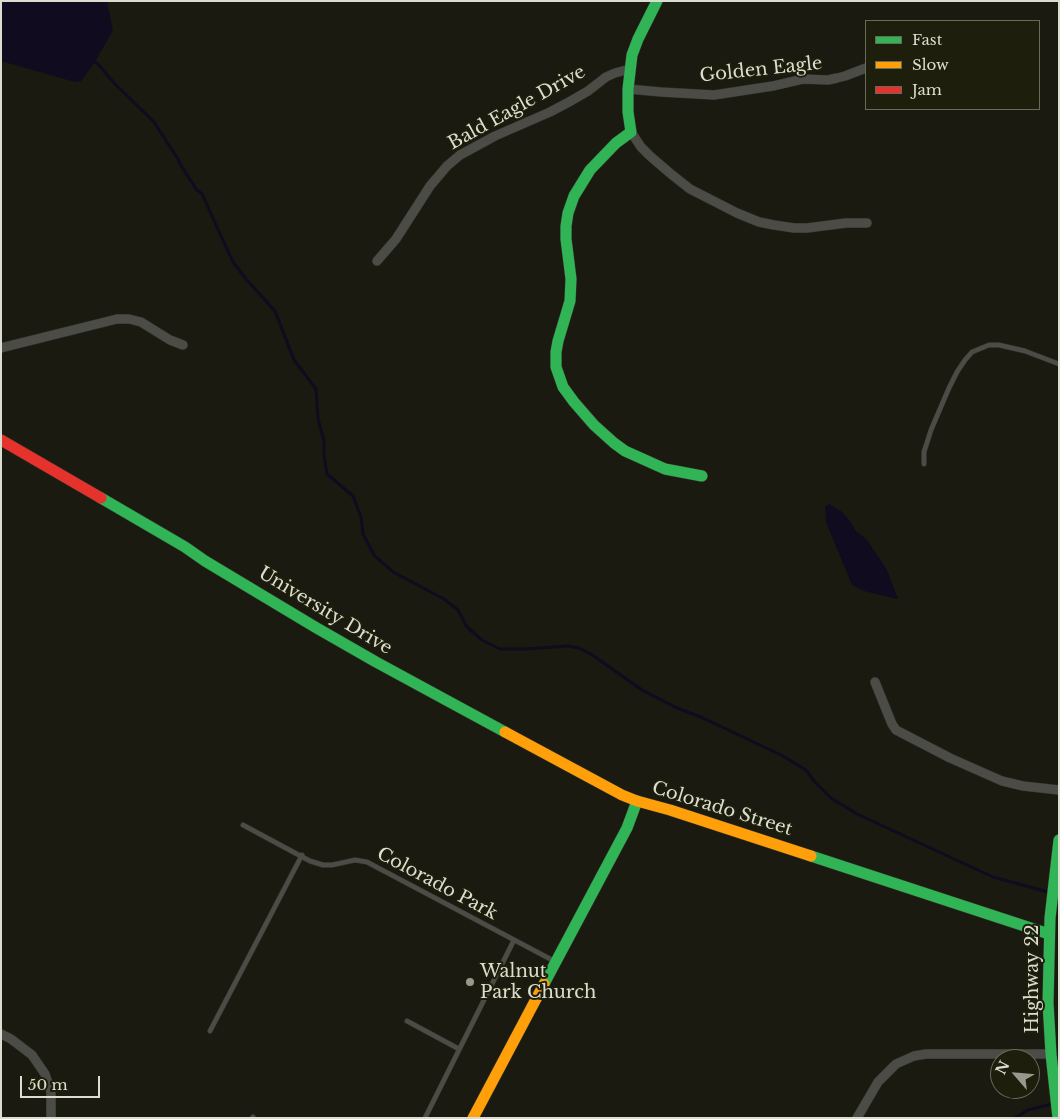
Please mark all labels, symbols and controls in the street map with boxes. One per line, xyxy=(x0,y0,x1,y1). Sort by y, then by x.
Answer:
legend xyxy=(865,20,1040,110)
text: Fast xyxy=(912,30,942,49)
street label: Golden Eagle xyxy=(699,53,823,87)
text: Slow xyxy=(912,55,949,74)
street label: Bald Eagle Drive xyxy=(445,61,589,155)
text: Jam xyxy=(912,80,942,99)
street label: University Drive xyxy=(254,563,396,659)
street label: Colorado Street xyxy=(649,777,795,841)
street label: Colorado Park xyxy=(373,843,501,925)
street label: Highway 22 xyxy=(1022,924,1044,1034)
place label: Walnut Park Church xyxy=(480,961,596,1004)
marker: Walnut Park Church xyxy=(464,976,476,988)
north arrow xyxy=(990,1049,1040,1099)
text: N xyxy=(992,1058,1014,1078)
scale bar xyxy=(22,1066,102,1098)
text: 50 m xyxy=(28,1075,68,1094)

